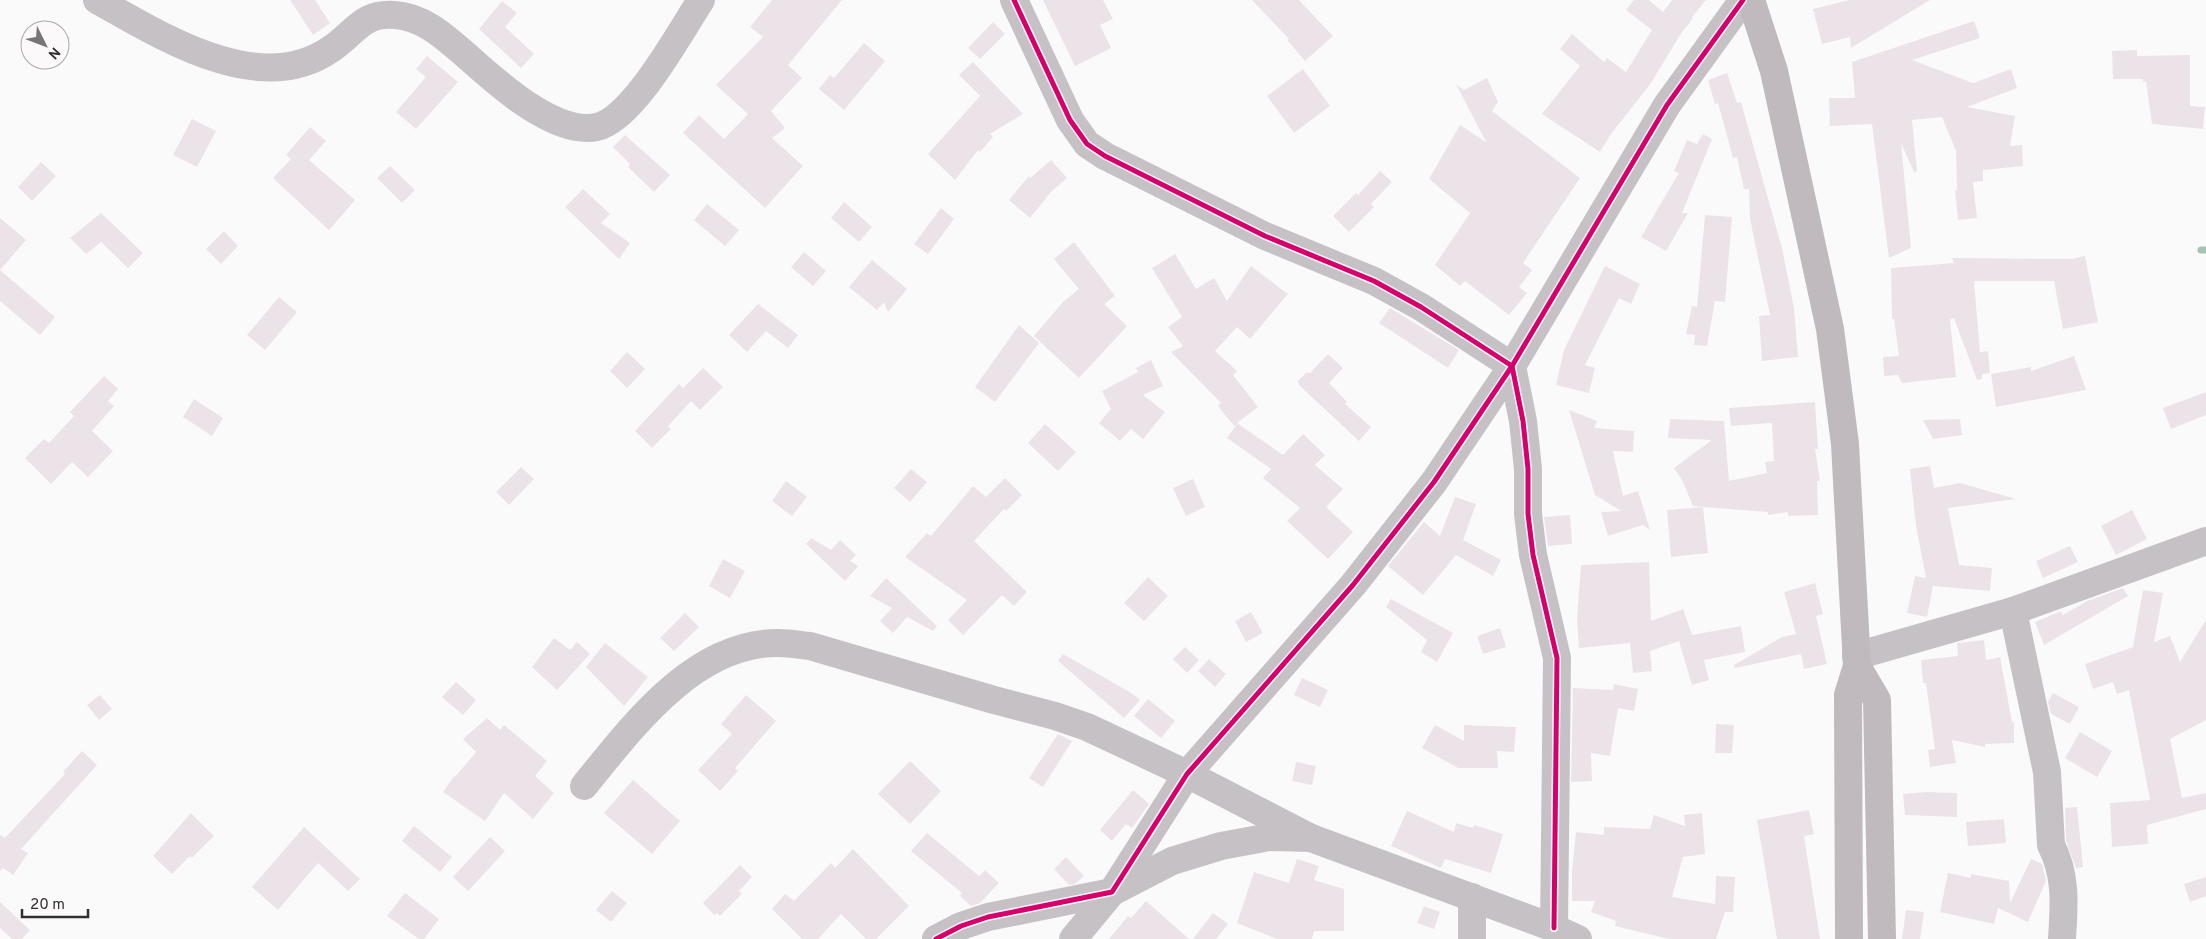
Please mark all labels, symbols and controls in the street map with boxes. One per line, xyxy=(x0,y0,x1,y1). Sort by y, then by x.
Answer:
north arrow xyxy=(20,20,70,70)
text: N xyxy=(44,43,63,62)
scale bar xyxy=(22,886,89,918)
text: 20 m xyxy=(30,896,65,915)

